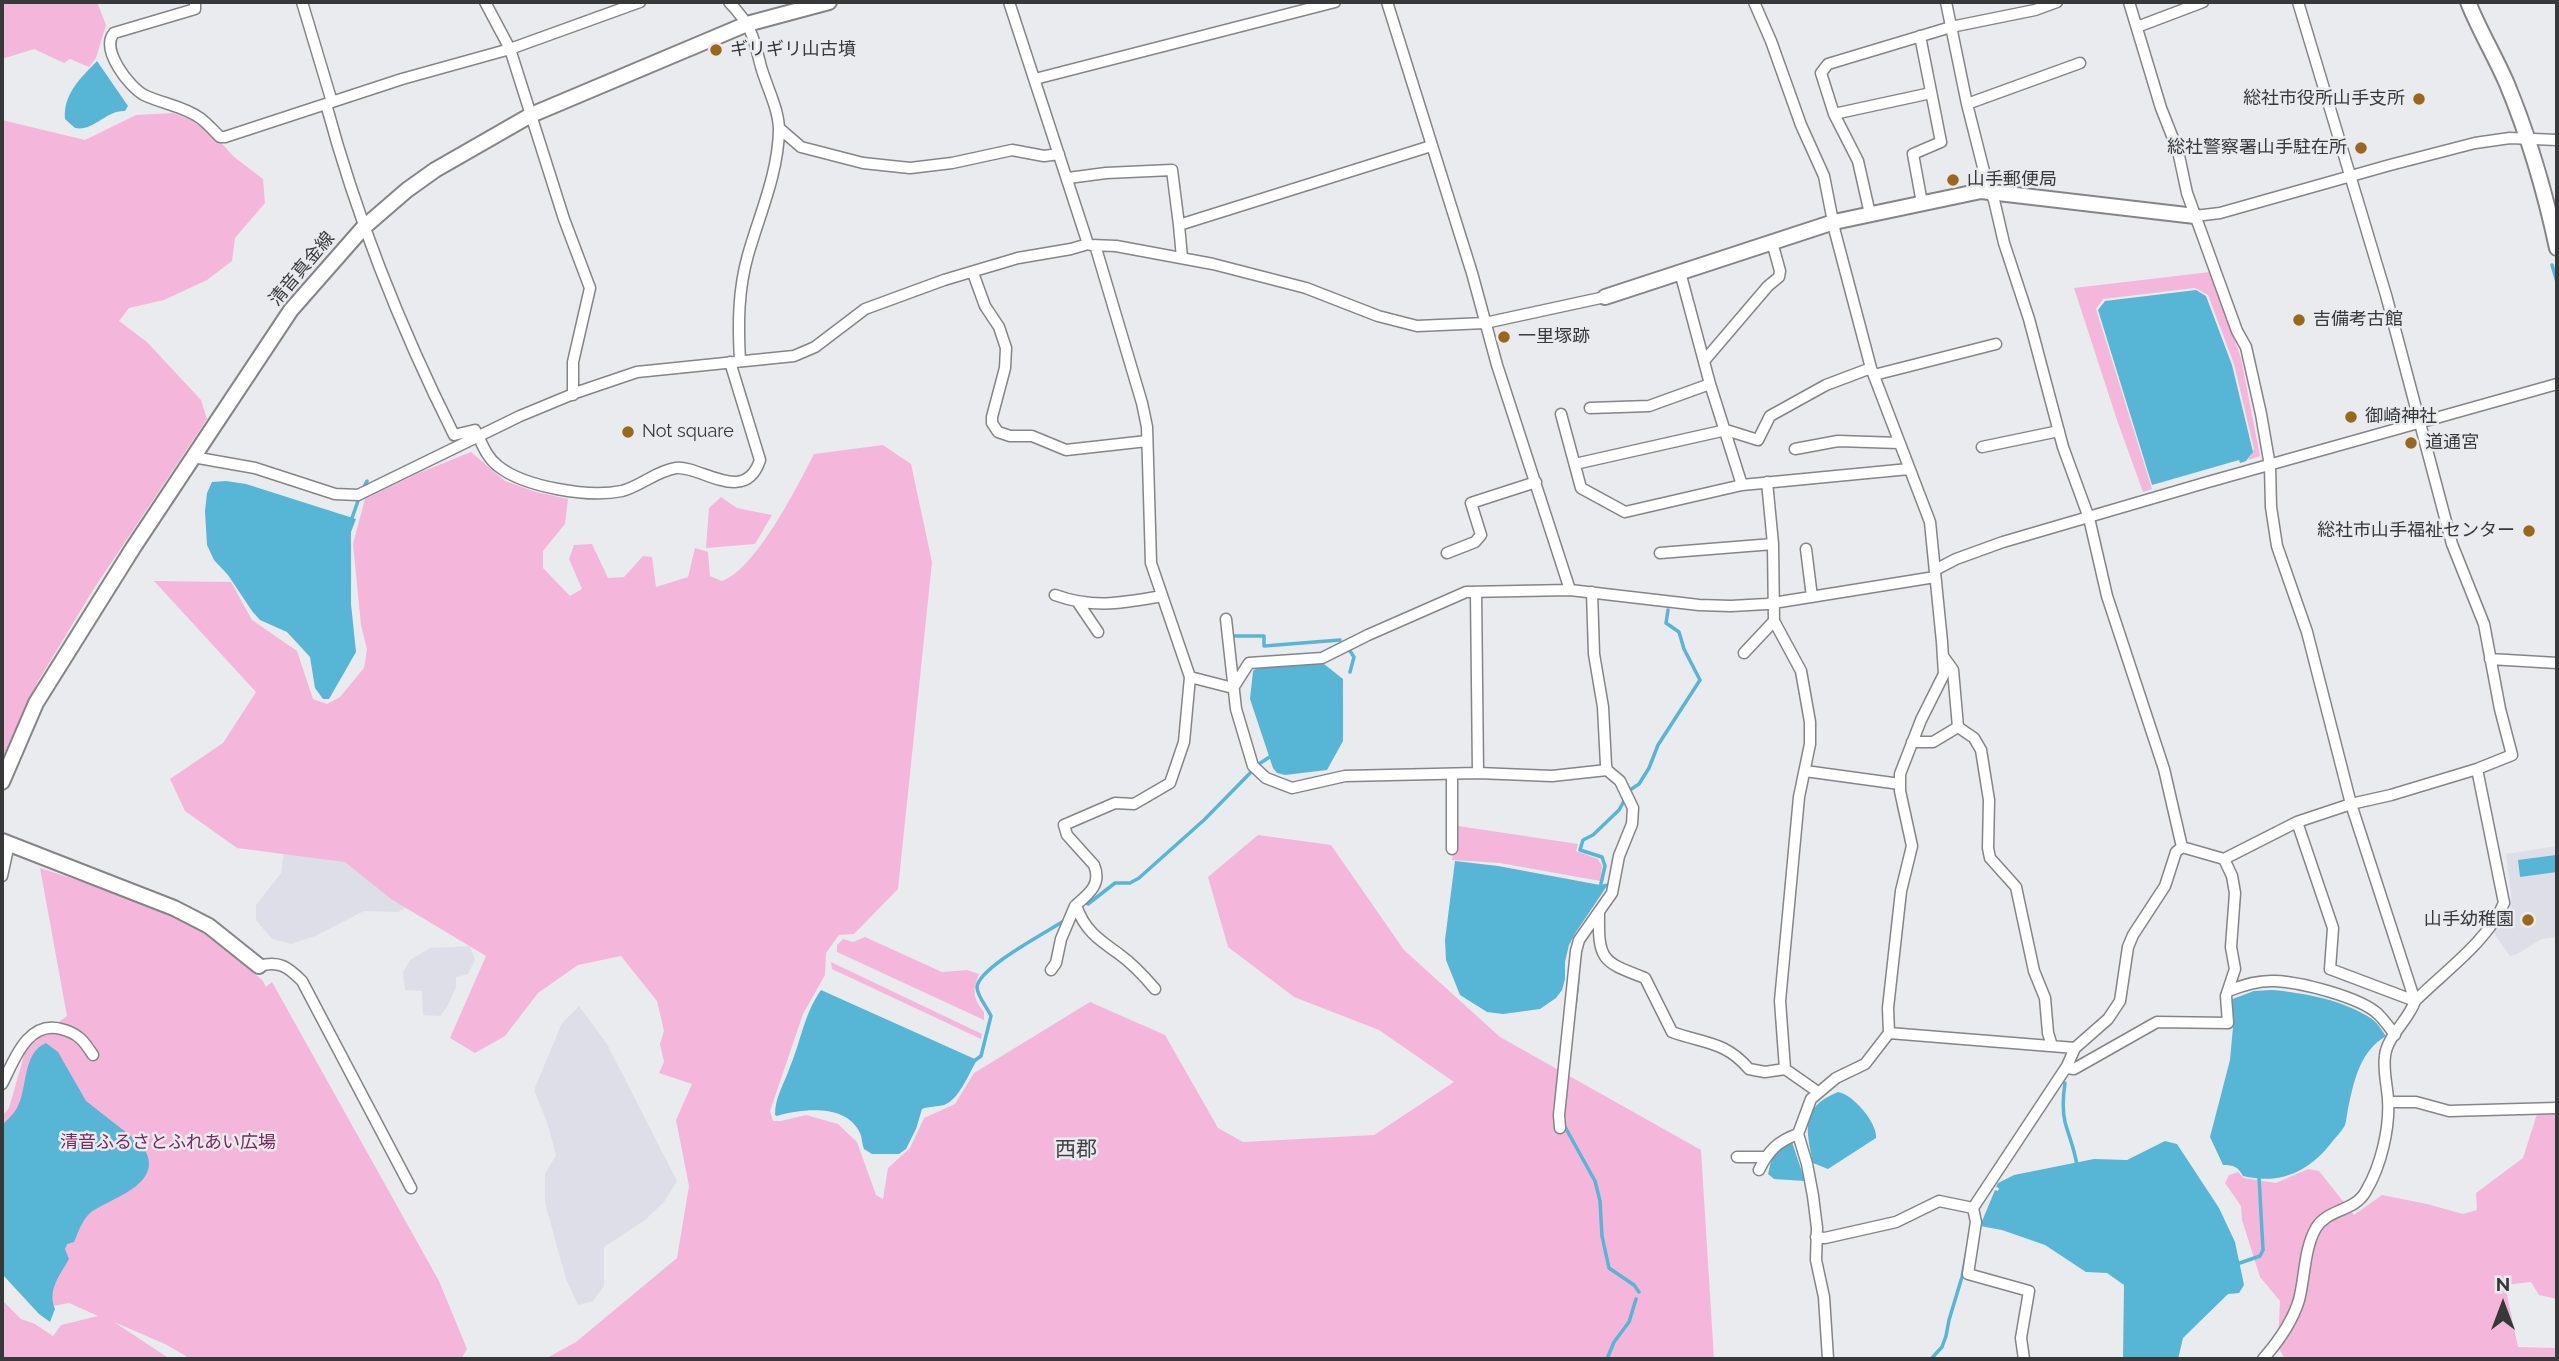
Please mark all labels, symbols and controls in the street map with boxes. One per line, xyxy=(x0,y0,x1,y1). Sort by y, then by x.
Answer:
place label: ギリギリ山古墳 xyxy=(730,39,856,61)
marker: ギリギリ山古墳 xyxy=(708,42,724,58)
place label: 総社市役所山手支所 xyxy=(2243,88,2405,110)
marker: 総社市役所山手支所 xyxy=(2411,91,2427,107)
place label: 総社警察署山手駐在所 xyxy=(2167,137,2347,159)
marker: 総社警察署山手駐在所 xyxy=(2353,140,2369,156)
place label: 山手郵便局 xyxy=(1967,169,2057,191)
marker: 山手郵便局 xyxy=(1945,172,1961,188)
street label: 清音真金線 xyxy=(265,228,339,310)
place label: 吉備考古館 xyxy=(2313,309,2403,331)
marker: 吉備考古館 xyxy=(2291,312,2307,328)
place label: 一里塚跡 xyxy=(1518,326,1590,348)
marker: 一里塚跡 xyxy=(1496,329,1512,345)
place label: 御崎神社 xyxy=(2365,406,2437,428)
marker: 御崎神社 xyxy=(2343,409,2359,425)
place label: Not square xyxy=(642,421,734,443)
marker: Not square xyxy=(620,424,636,440)
place label: 道通宮 xyxy=(2425,432,2479,454)
marker: 道通宮 xyxy=(2403,435,2419,451)
place label: 総社市山手福祉センター xyxy=(2317,520,2515,542)
marker: 総社市山手福祉センター xyxy=(2521,523,2537,539)
place label: 山手幼稚園 xyxy=(2424,909,2514,931)
marker: 山手幼稚園 xyxy=(2520,912,2536,928)
park label: 清音ふるさとふれあい広場 xyxy=(60,1132,276,1154)
district label: 西郡 xyxy=(1055,1137,1097,1163)
north arrow xyxy=(2468,1270,2538,1340)
text: N xyxy=(2496,1273,2510,1295)

